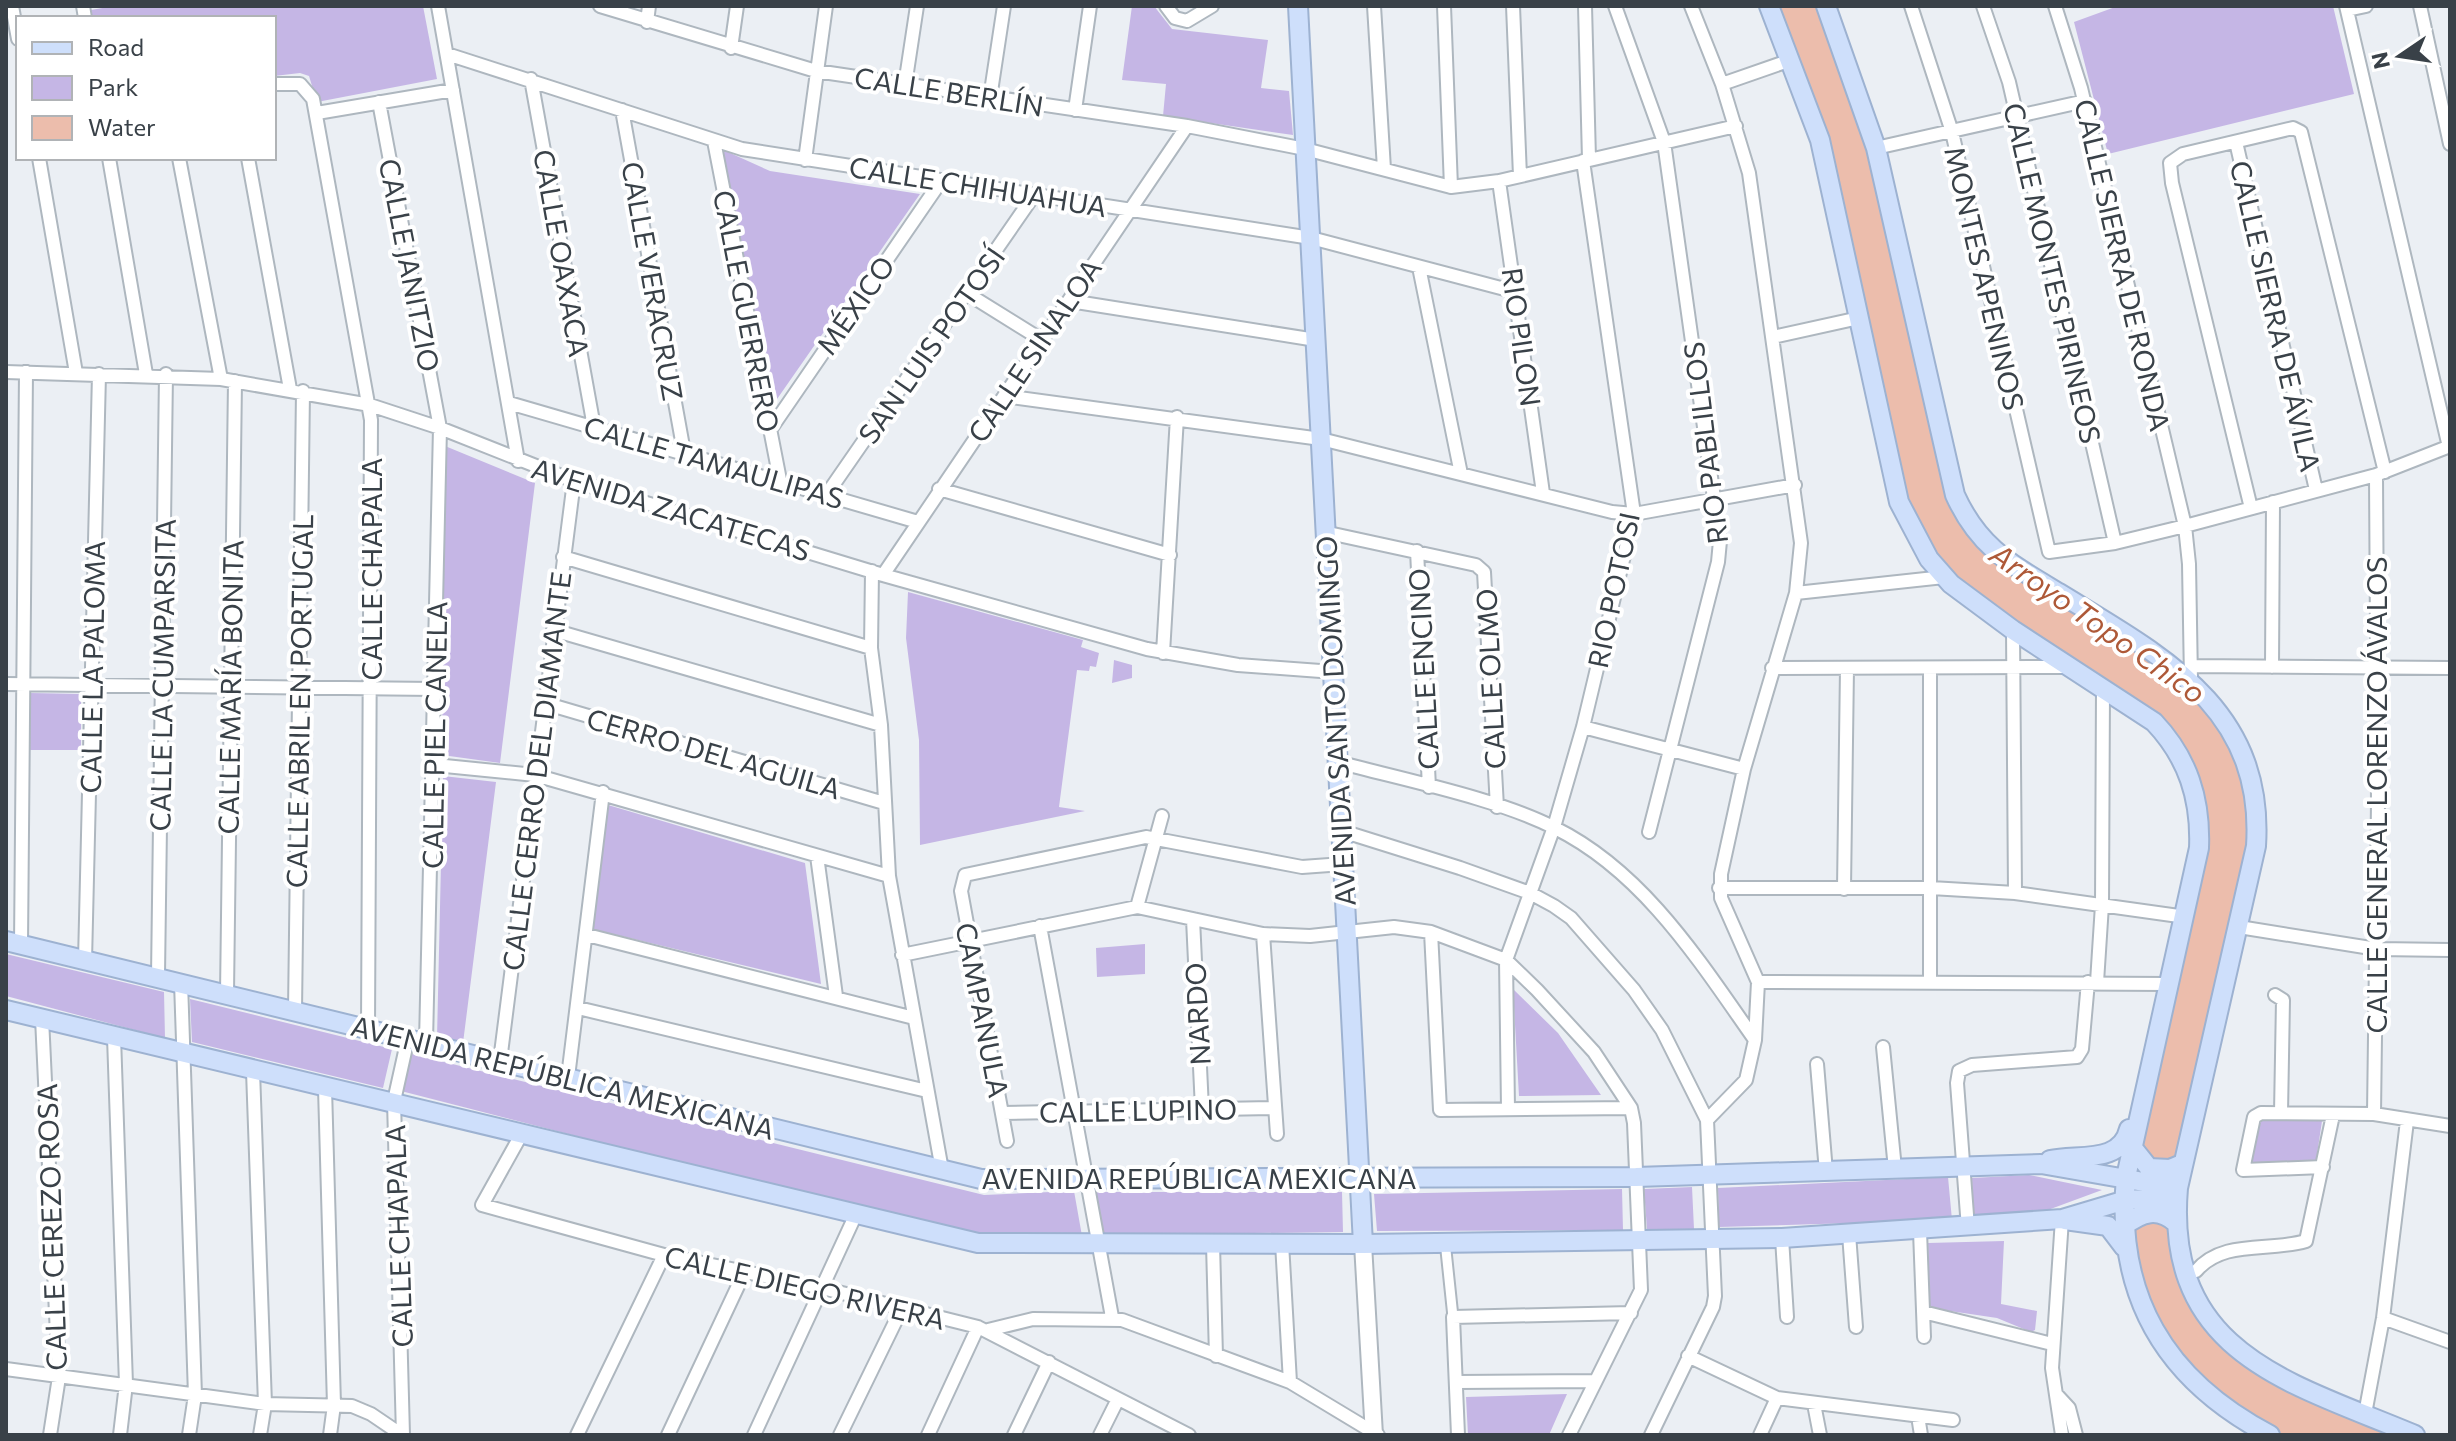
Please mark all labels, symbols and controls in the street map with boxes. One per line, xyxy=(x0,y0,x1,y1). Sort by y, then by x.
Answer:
legend xyxy=(16,16,276,160)
north arrow xyxy=(2360,16,2440,96)
text: Road xyxy=(88,32,144,61)
text: N xyxy=(2365,50,2395,72)
street label: CALLE BERLÍN xyxy=(852,59,1046,123)
text: Park xyxy=(88,72,138,101)
street label: CALLE SIERRA DE RONDA xyxy=(2068,96,2178,434)
street label: CALLE MONTES PIRINEOS xyxy=(1997,100,2109,446)
text: Water xyxy=(88,112,156,141)
street label: MONTES APENINOS xyxy=(1938,143,2032,413)
street label: CALLE OAXACA xyxy=(527,147,597,359)
street label: CALLE CHIHUAHUA xyxy=(847,149,1109,223)
street label: CALLE JANITZIO xyxy=(373,156,447,374)
street label: CALLE SIERRA DE ÁVILA xyxy=(2224,157,2328,475)
street label: CALLE VERACRUZ xyxy=(615,159,691,403)
street label: CALLE GUERRERO xyxy=(707,187,787,435)
street label: SAN LUIS POTOSÍ xyxy=(851,239,1012,450)
street label: MÉXICO xyxy=(809,249,901,361)
street label: CALLE SINALOA xyxy=(960,252,1108,448)
street label: RIO PILON xyxy=(1495,265,1549,409)
street label: RIO PABLILLOS xyxy=(1676,340,1734,546)
street label: CALLE TAMAULIPAS xyxy=(580,409,848,515)
street label: AVENIDA ZACATECAS xyxy=(528,450,814,568)
street label: CALLE CHAPALA xyxy=(354,458,388,680)
street label: RIO POTOSI xyxy=(1580,509,1646,671)
street label: CALLE ABRIL EN PORTUGAL xyxy=(279,514,319,888)
street label: CALLE LA CUMPARSITA xyxy=(142,518,182,832)
water label: Arroyo Topo Chico xyxy=(1983,533,2214,710)
street label: AVENIDA SANTO DOMINGO xyxy=(1308,535,1362,907)
street label: CALLE MARÍA BONITA xyxy=(210,539,250,835)
street label: CALLE LA PALOMA xyxy=(73,540,111,794)
street label: CALLE GENERAL LORENZO ÁVALOS xyxy=(2359,557,2393,1034)
street label: CALLE ENCINO xyxy=(1401,568,1445,770)
street label: CALLE CERRO DEL DIAMANTE xyxy=(495,569,577,973)
street label: CALLE OLMO xyxy=(1468,588,1512,770)
street label: CALLE PIEL CANELA xyxy=(415,601,453,869)
street label: CERRO DEL AGUILA xyxy=(583,700,845,806)
street label: CAMPANULA xyxy=(949,920,1017,1100)
street label: NARDO xyxy=(1177,962,1217,1066)
street label: AVENIDA REPÚBLICA MEXICANA xyxy=(348,1008,778,1146)
street label: CALLE CEREZO ROSA xyxy=(29,1083,73,1371)
street label: CALLE LUPINO xyxy=(1039,1091,1237,1129)
street label: CALLE CHAPALA xyxy=(377,1124,419,1348)
street label: AVENIDA REPÚBLICA MEXICANA xyxy=(982,1161,1416,1195)
street label: CALLE DIEGO RIVERA xyxy=(661,1238,949,1336)

